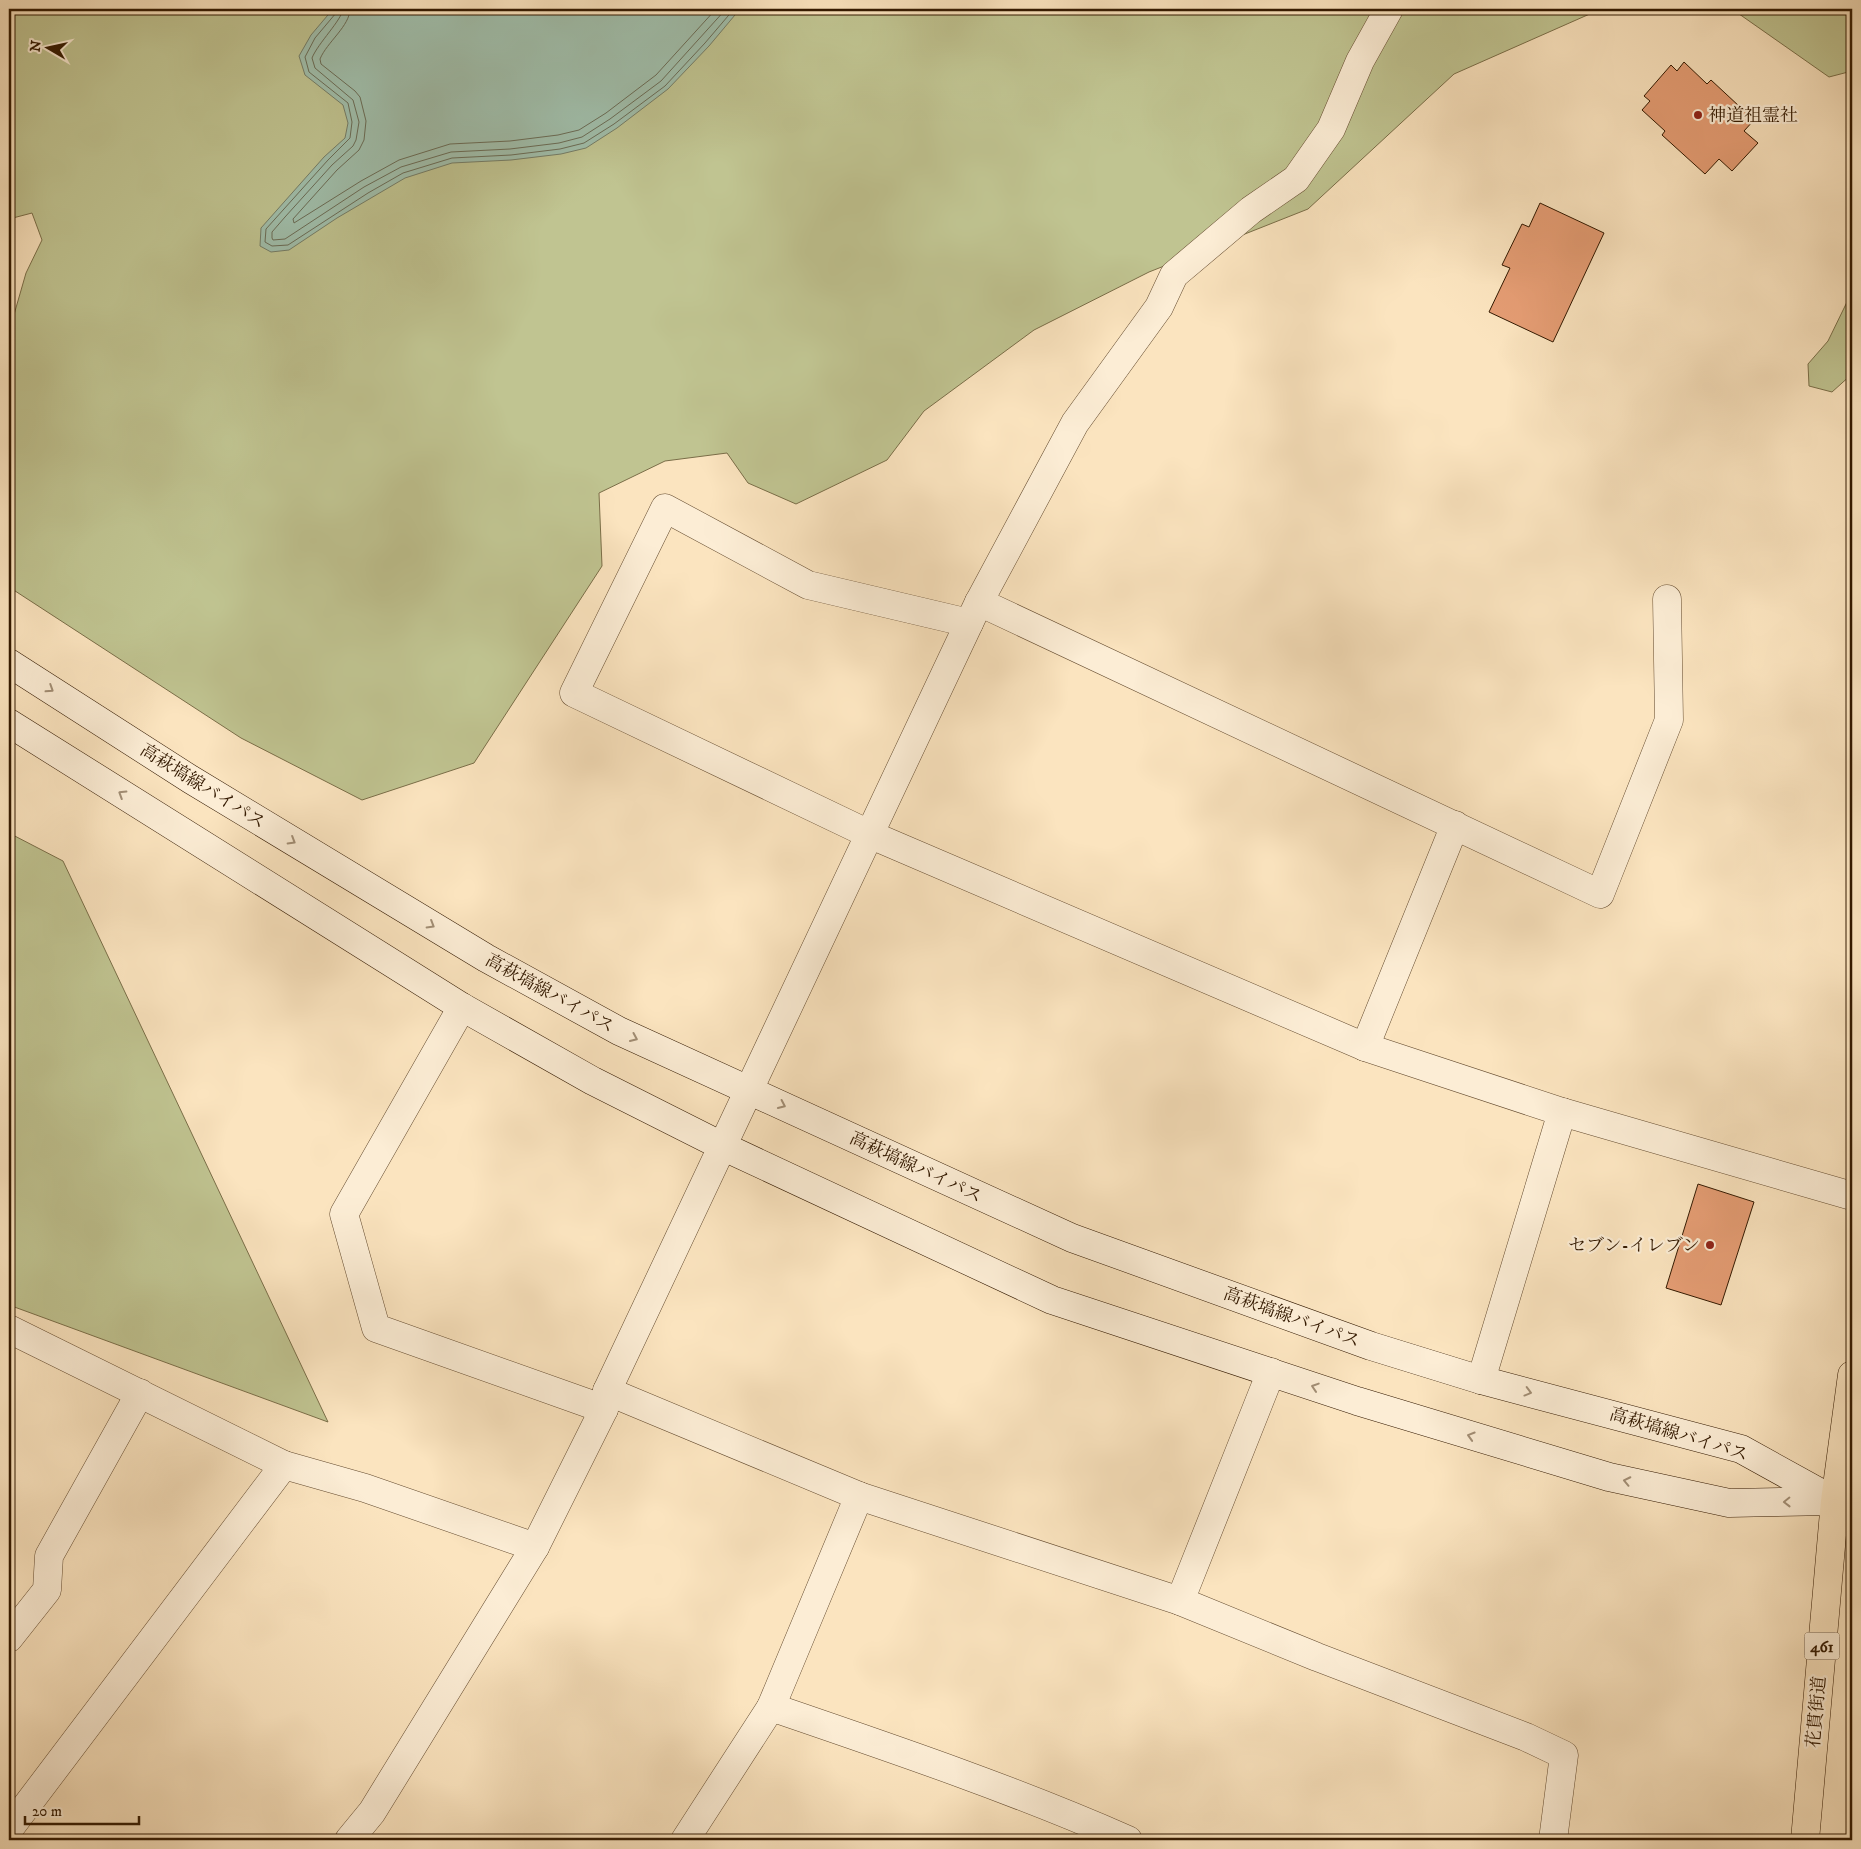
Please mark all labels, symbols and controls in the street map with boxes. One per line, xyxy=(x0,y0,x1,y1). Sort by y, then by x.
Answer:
north arrow xyxy=(22,22,72,72)
text: N xyxy=(26,39,46,53)
place label: 神道祖霊社 xyxy=(1708,105,1798,127)
marker: 神道祖霊社 xyxy=(1692,109,1704,121)
one-way arrow xyxy=(44,683,53,693)
street label: 高萩塙線バイパス xyxy=(136,739,269,834)
one-way arrow xyxy=(118,791,127,800)
one-way arrow xyxy=(287,834,296,844)
one-way arrow xyxy=(426,918,435,928)
street label: 高萩塙線バイパス xyxy=(481,949,618,1038)
one-way arrow xyxy=(629,1032,638,1043)
one-way arrow xyxy=(777,1099,786,1110)
street label: 高萩塙線バイパス xyxy=(846,1128,985,1208)
place label: セブン-イレブン xyxy=(1568,1235,1700,1257)
marker: セブン-イレブン xyxy=(1704,1239,1716,1251)
street label: 高萩塙線バイパス xyxy=(1220,1283,1363,1353)
one-way arrow xyxy=(1312,1383,1320,1393)
one-way arrow xyxy=(1524,1386,1533,1397)
street label: 高萩塙線バイパス xyxy=(1607,1403,1751,1466)
one-way arrow xyxy=(1467,1431,1475,1441)
one-way arrow xyxy=(1622,1476,1631,1486)
one-way arrow xyxy=(1782,1497,1790,1507)
road number: 461 xyxy=(1804,1632,1840,1660)
street label: 花貫街道 xyxy=(1803,1675,1831,1749)
scale bar xyxy=(25,1794,139,1826)
text: 20 m xyxy=(32,1802,62,1821)

